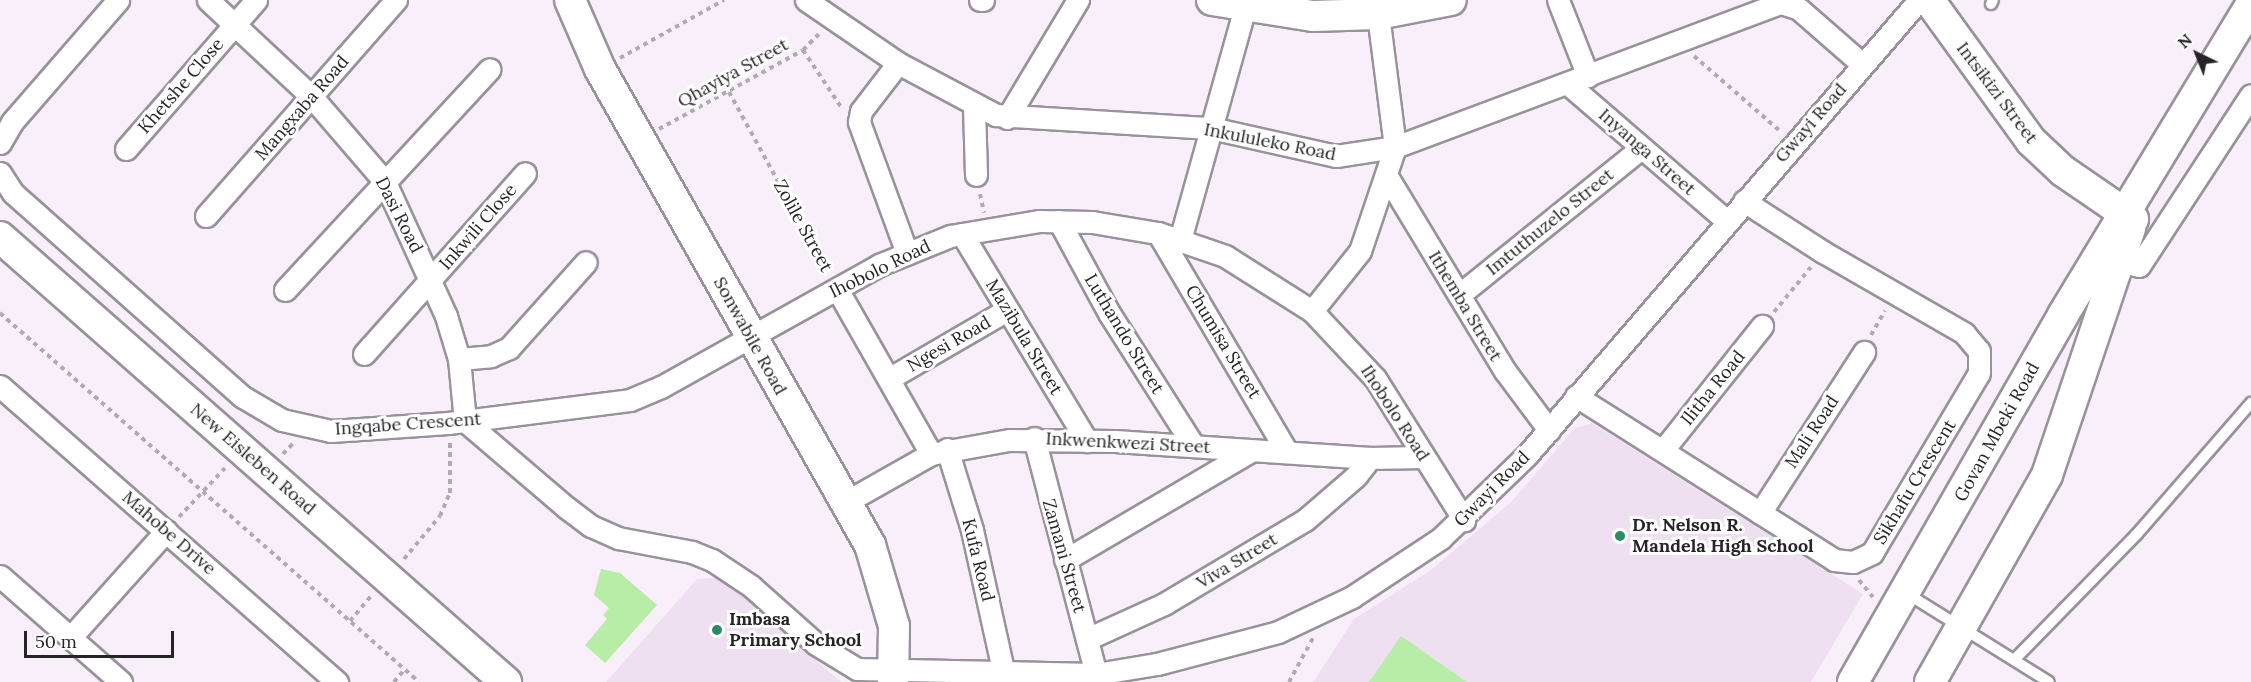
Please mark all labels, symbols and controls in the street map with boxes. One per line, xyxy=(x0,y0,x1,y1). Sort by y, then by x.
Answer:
north arrow xyxy=(2167,24,2227,84)
text: N xyxy=(2173,29,2196,52)
street label: Khetshe Close xyxy=(134,34,228,138)
street label: Qhayiya Street xyxy=(674,34,792,112)
street label: Intsikizi Street xyxy=(1952,38,2042,148)
street label: Mangxaba Road xyxy=(251,51,353,165)
street label: Gwayi Road xyxy=(1771,79,1851,167)
street label: Inyanga Street xyxy=(1594,104,1700,200)
street label: Inkululeko Road xyxy=(1202,119,1338,165)
street label: Imtuthuzelo Street xyxy=(1482,164,1618,280)
street label: Dasi Road xyxy=(371,173,427,257)
street label: Zolile Street xyxy=(769,176,837,276)
street label: Inkwili Close xyxy=(435,180,521,274)
street label: Ihobolo Road xyxy=(826,235,934,303)
street label: Ithemba Street xyxy=(1424,247,1506,365)
street label: Luthando Street xyxy=(1080,270,1168,398)
street label: Sonwabile Road xyxy=(709,273,791,399)
street label: Mazibula Street xyxy=(981,275,1067,399)
street label: Chumisa Street xyxy=(1181,281,1265,403)
street label: Ngesi Road xyxy=(903,311,995,377)
street label: Ilitha Road xyxy=(1676,346,1750,430)
street label: Govan Mbeki Road xyxy=(1950,359,2044,505)
street label: Ihobolo Road xyxy=(1356,361,1434,465)
street label: Mali Road xyxy=(1781,392,1843,472)
street label: New Eisleben Road xyxy=(186,399,320,519)
street label: Ingqabe Crescent xyxy=(334,408,482,440)
street label: Sikhafu Crescent xyxy=(1869,416,1961,548)
street label: Inkwenkwezi Street xyxy=(1045,428,1211,458)
street label: Gwayi Road xyxy=(1450,447,1534,531)
street label: Mahobe Drive xyxy=(118,486,220,580)
street label: Zamani Street xyxy=(1037,497,1091,615)
place label: Dr. Nelson R. Mandela High School xyxy=(1632,515,1814,558)
street label: Kufa Road xyxy=(957,516,999,604)
street label: Viva Street xyxy=(1193,528,1281,594)
marker: Dr. Nelson R. Mandela High School xyxy=(1613,529,1627,543)
place label: Imbasa Primary School xyxy=(729,609,862,652)
scale bar xyxy=(27,619,177,657)
marker: Imbasa Primary School xyxy=(710,623,724,637)
text: 50 m xyxy=(35,630,77,653)

